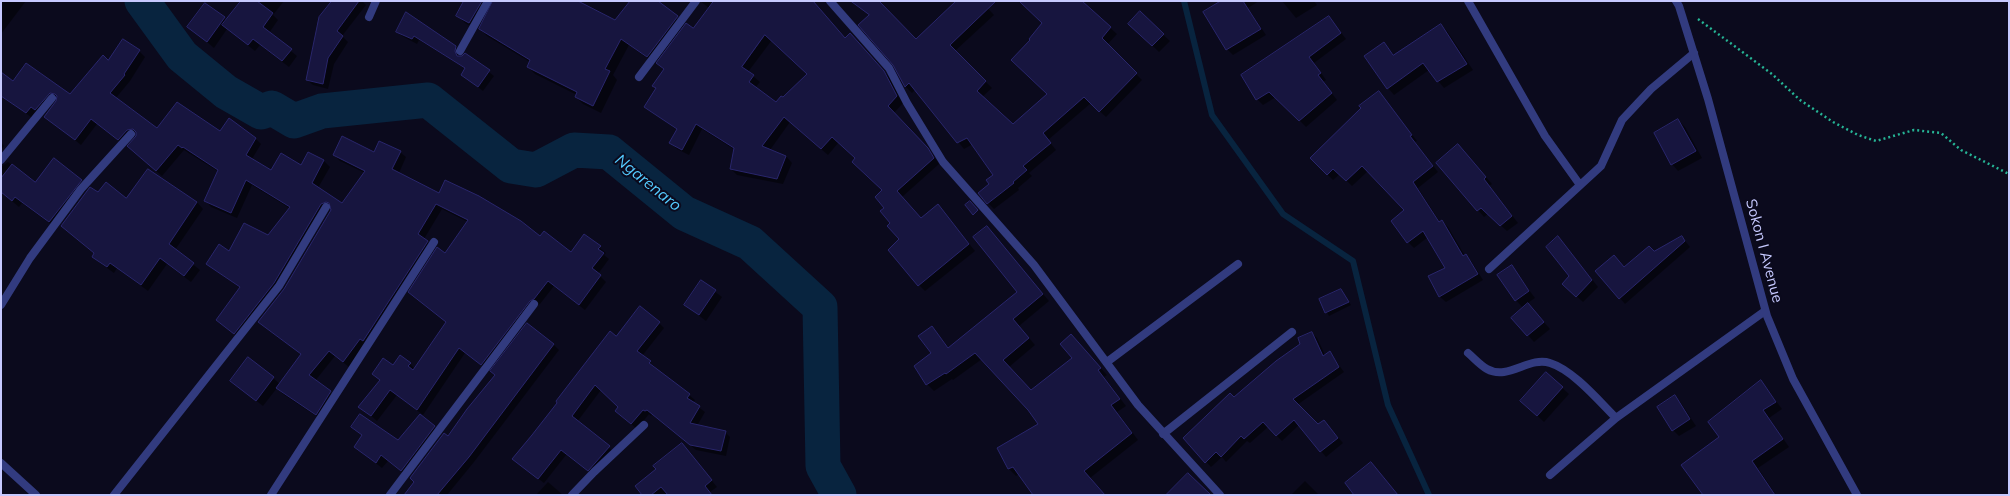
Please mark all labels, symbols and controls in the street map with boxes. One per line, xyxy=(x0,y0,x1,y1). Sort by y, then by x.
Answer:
water label: Ngarenaro xyxy=(611,151,685,215)
street label: Sokon I Avenue xyxy=(1741,197,1787,305)

